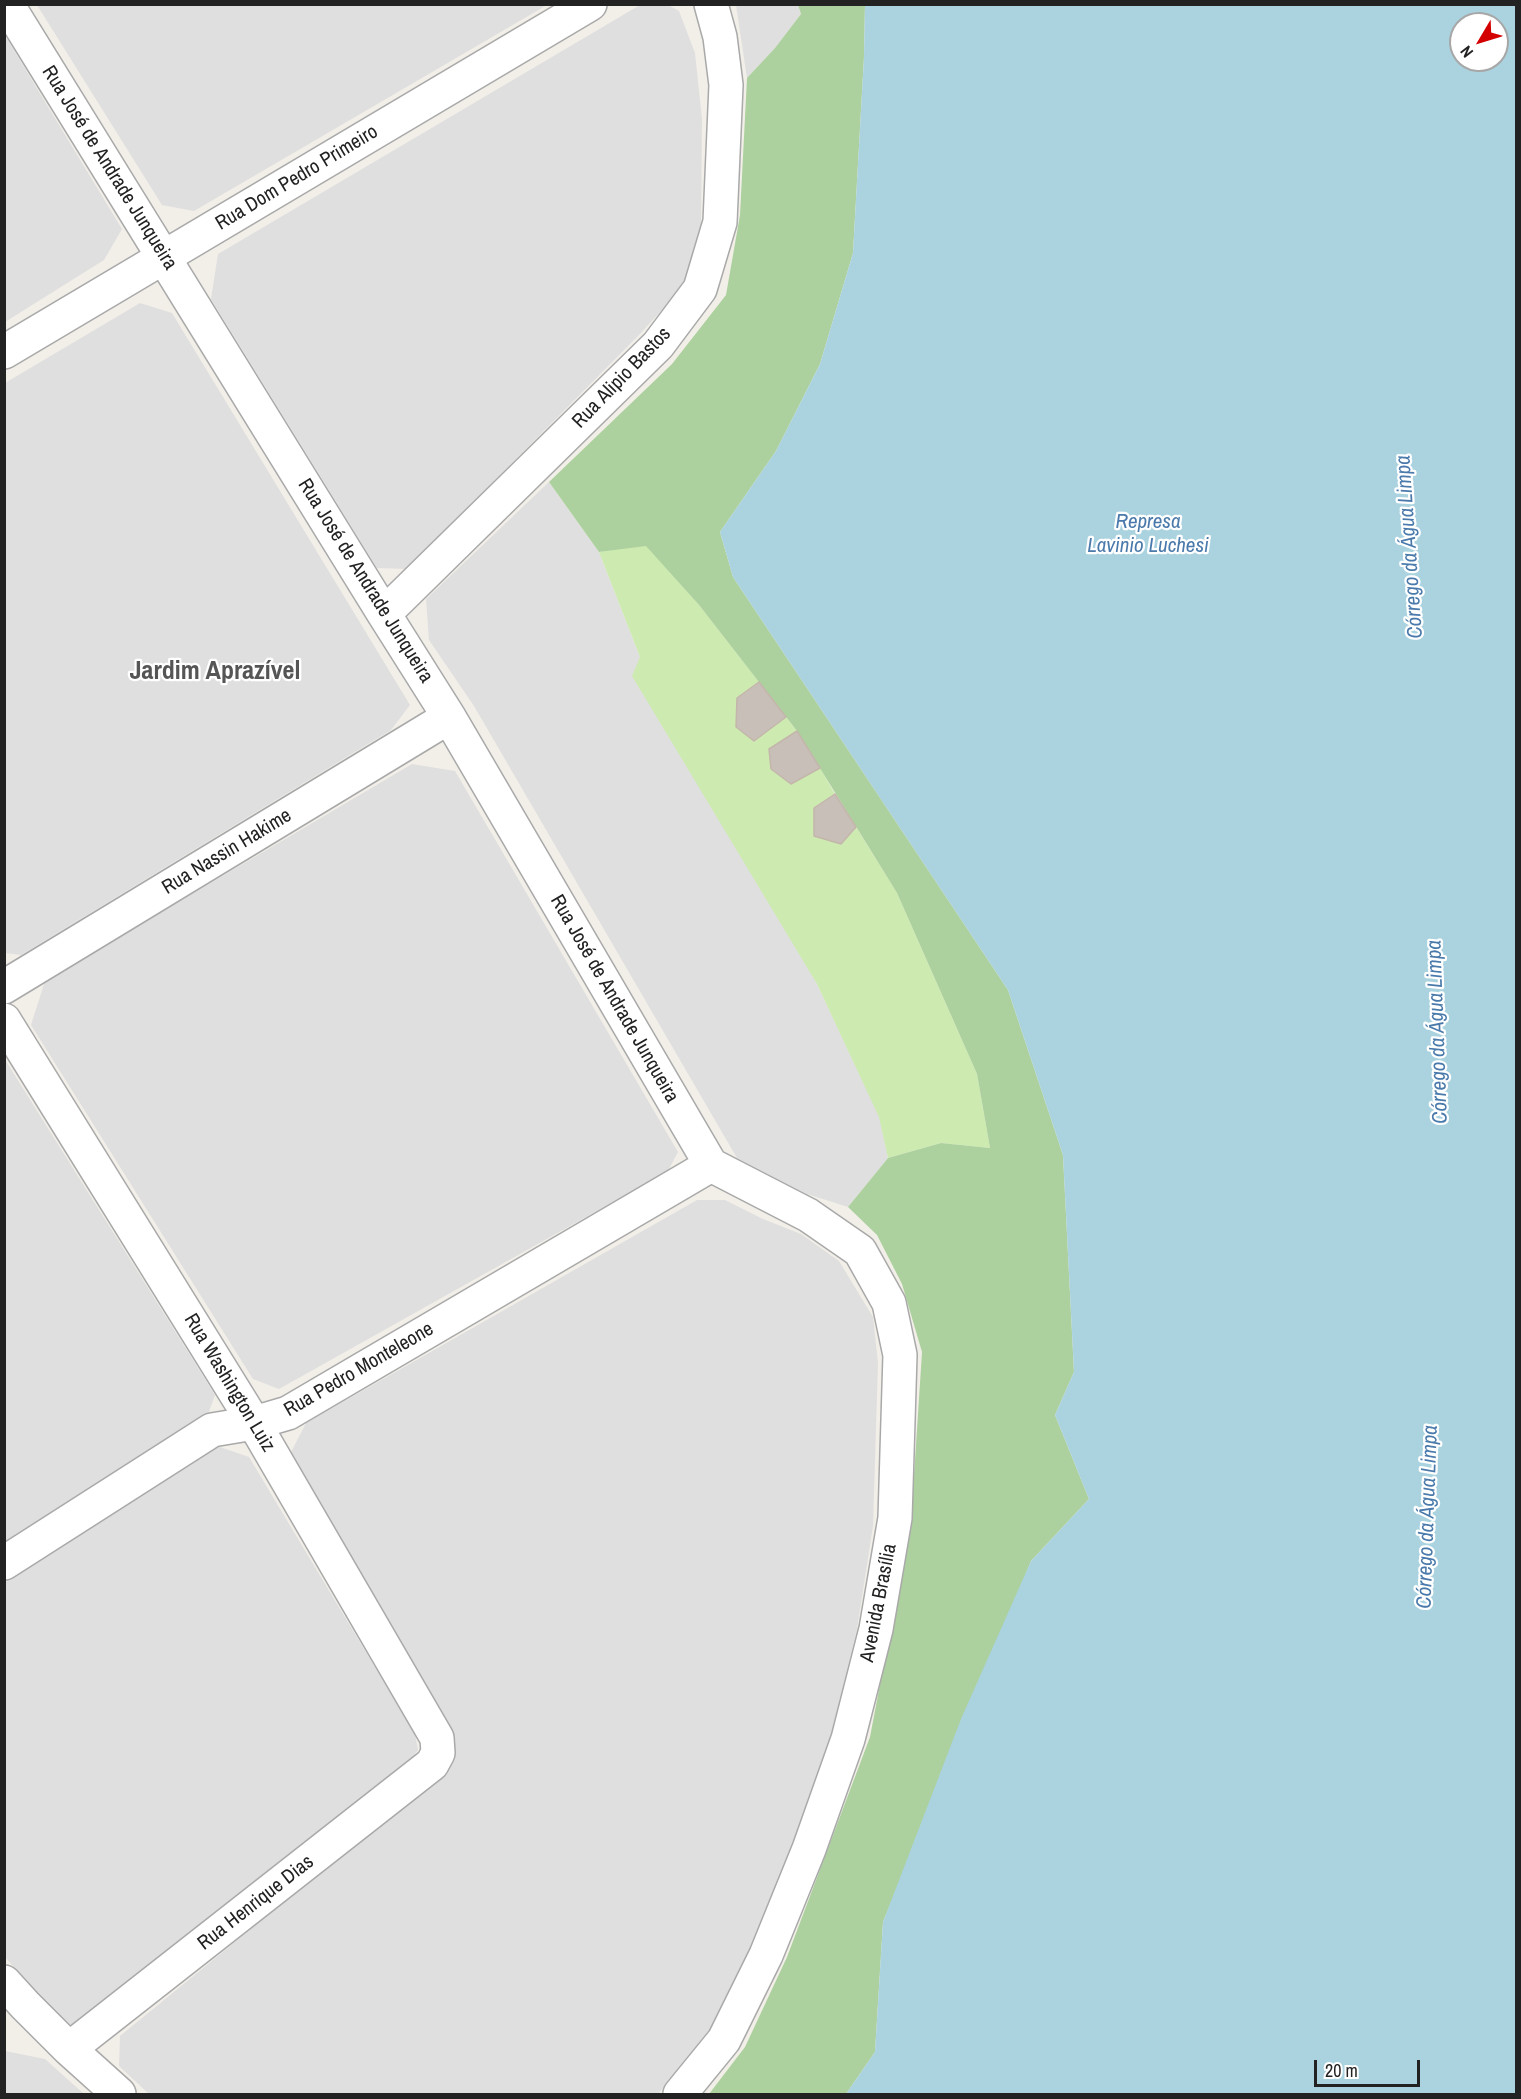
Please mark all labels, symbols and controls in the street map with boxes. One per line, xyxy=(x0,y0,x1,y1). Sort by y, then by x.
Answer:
north arrow xyxy=(1449,12,1509,72)
text: N xyxy=(1455,41,1478,62)
street label: Rua José de Andrade Junqueira xyxy=(36,62,182,274)
street label: Rua Dom Pedro Primeiro xyxy=(212,120,382,236)
street label: Rua Alipio Bastos xyxy=(568,322,676,434)
water label: Córrego da Água Limpa xyxy=(1391,454,1429,640)
street label: Rua José de Andrade Junqueira xyxy=(292,475,438,687)
water label: Represa Lavinio Luchesi xyxy=(1087,509,1209,559)
district label: Jardim Aprazível xyxy=(130,656,300,688)
street label: Rua Nassin Hakime xyxy=(158,804,296,900)
street label: Rua José de Andrade Junqueira xyxy=(545,891,683,1107)
water label: Córrego da Água Limpa xyxy=(1422,940,1454,1124)
street label: Rua Washington Luiz xyxy=(178,1309,280,1457)
street label: Rua Pedro Monteleone xyxy=(280,1317,438,1423)
water label: Córrego da Água Limpa xyxy=(1412,1425,1444,1609)
street label: Avenida Brasília xyxy=(856,1542,902,1664)
street label: Rua Henrique Dias xyxy=(193,1850,319,1956)
scale bar xyxy=(1317,2048,1424,2086)
text: 20 m xyxy=(1325,2058,1358,2083)

